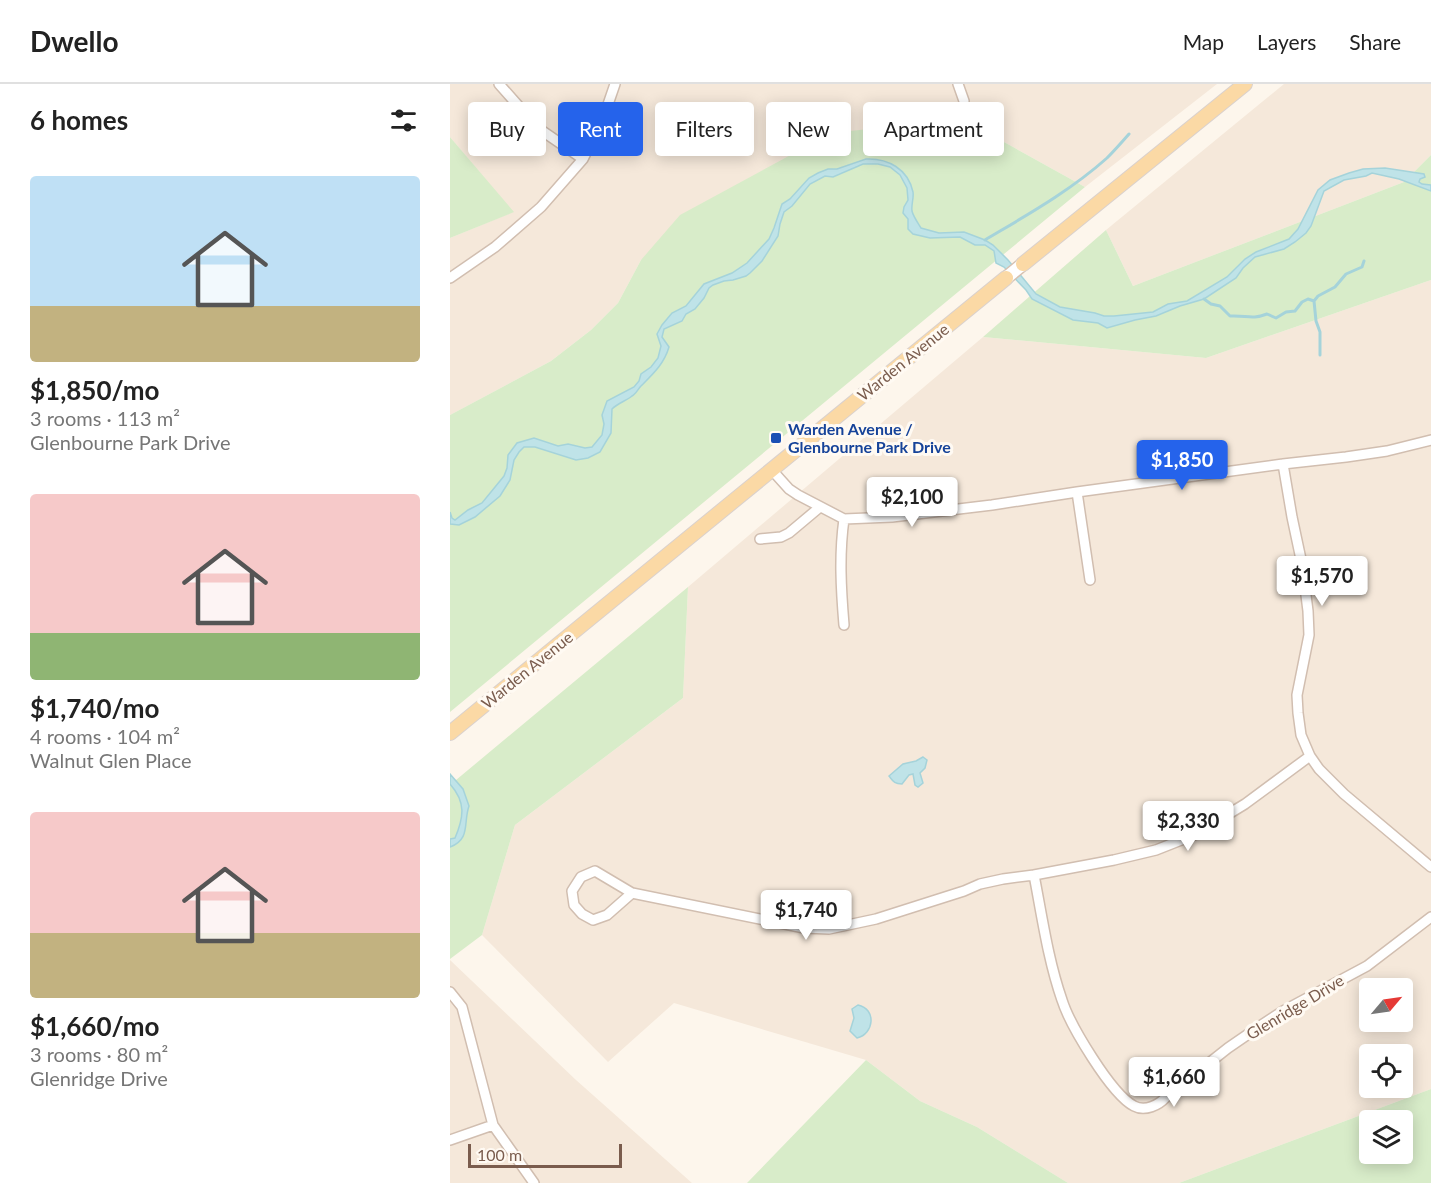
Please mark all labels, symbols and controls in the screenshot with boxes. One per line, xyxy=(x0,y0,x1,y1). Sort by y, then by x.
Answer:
text: Dwello xyxy=(30,24,118,58)
text: Map xyxy=(1183,29,1224,54)
text: Layers xyxy=(1257,29,1316,54)
text: Share xyxy=(1349,29,1401,54)
chip: Buy xyxy=(468,102,546,156)
chip: Rent xyxy=(558,102,643,156)
chip: Filters xyxy=(655,102,754,156)
chip: New xyxy=(766,102,851,156)
chip: Apartment xyxy=(863,102,1004,156)
text: 6 homes xyxy=(30,104,128,136)
icon: filters xyxy=(387,104,420,137)
icon: home xyxy=(171,215,279,323)
street label: Warden Avenue xyxy=(853,319,952,404)
text: $1,850/mo xyxy=(30,374,160,406)
text: 3 rooms · 113 m² xyxy=(30,406,180,430)
place label: Warden Avenue / Glenbourne Park Drive xyxy=(788,419,951,456)
text: Glenbourne Park Drive xyxy=(30,430,231,454)
marker: Warden Avenue / Glenbourne Park Drive xyxy=(769,431,783,445)
pin: $1,850 xyxy=(1133,440,1231,491)
text: $1,850 xyxy=(1151,447,1213,471)
pin: $2,100 xyxy=(863,477,961,528)
text: $2,100 xyxy=(881,484,943,508)
icon: home xyxy=(171,533,279,641)
pin: $1,570 xyxy=(1273,556,1371,607)
text: $1,570 xyxy=(1291,563,1353,587)
street label: Warden Avenue xyxy=(477,627,576,712)
text: $1,740/mo xyxy=(30,692,160,724)
text: 4 rooms · 104 m² xyxy=(30,724,180,748)
text: Walnut Glen Place xyxy=(30,748,191,772)
pin: $2,330 xyxy=(1139,801,1237,852)
text: $2,330 xyxy=(1157,808,1219,832)
icon: home xyxy=(171,851,279,959)
pin: $1,740 xyxy=(757,890,855,941)
text: $1,740 xyxy=(775,897,837,921)
street label: Glenridge Drive xyxy=(1243,970,1347,1043)
north arrow xyxy=(1359,978,1413,1032)
map controls xyxy=(1359,978,1413,1164)
text: $1,660/mo xyxy=(30,1010,160,1042)
text: 3 rooms · 80 m² xyxy=(30,1042,168,1066)
button: locate xyxy=(1359,1044,1413,1098)
pin: $1,660 xyxy=(1125,1057,1223,1108)
text: $1,660 xyxy=(1143,1064,1205,1088)
text: Glenridge Drive xyxy=(30,1066,168,1090)
button: layers xyxy=(1359,1110,1413,1164)
scale bar xyxy=(468,1141,622,1168)
text: 100 m xyxy=(477,1145,522,1164)

